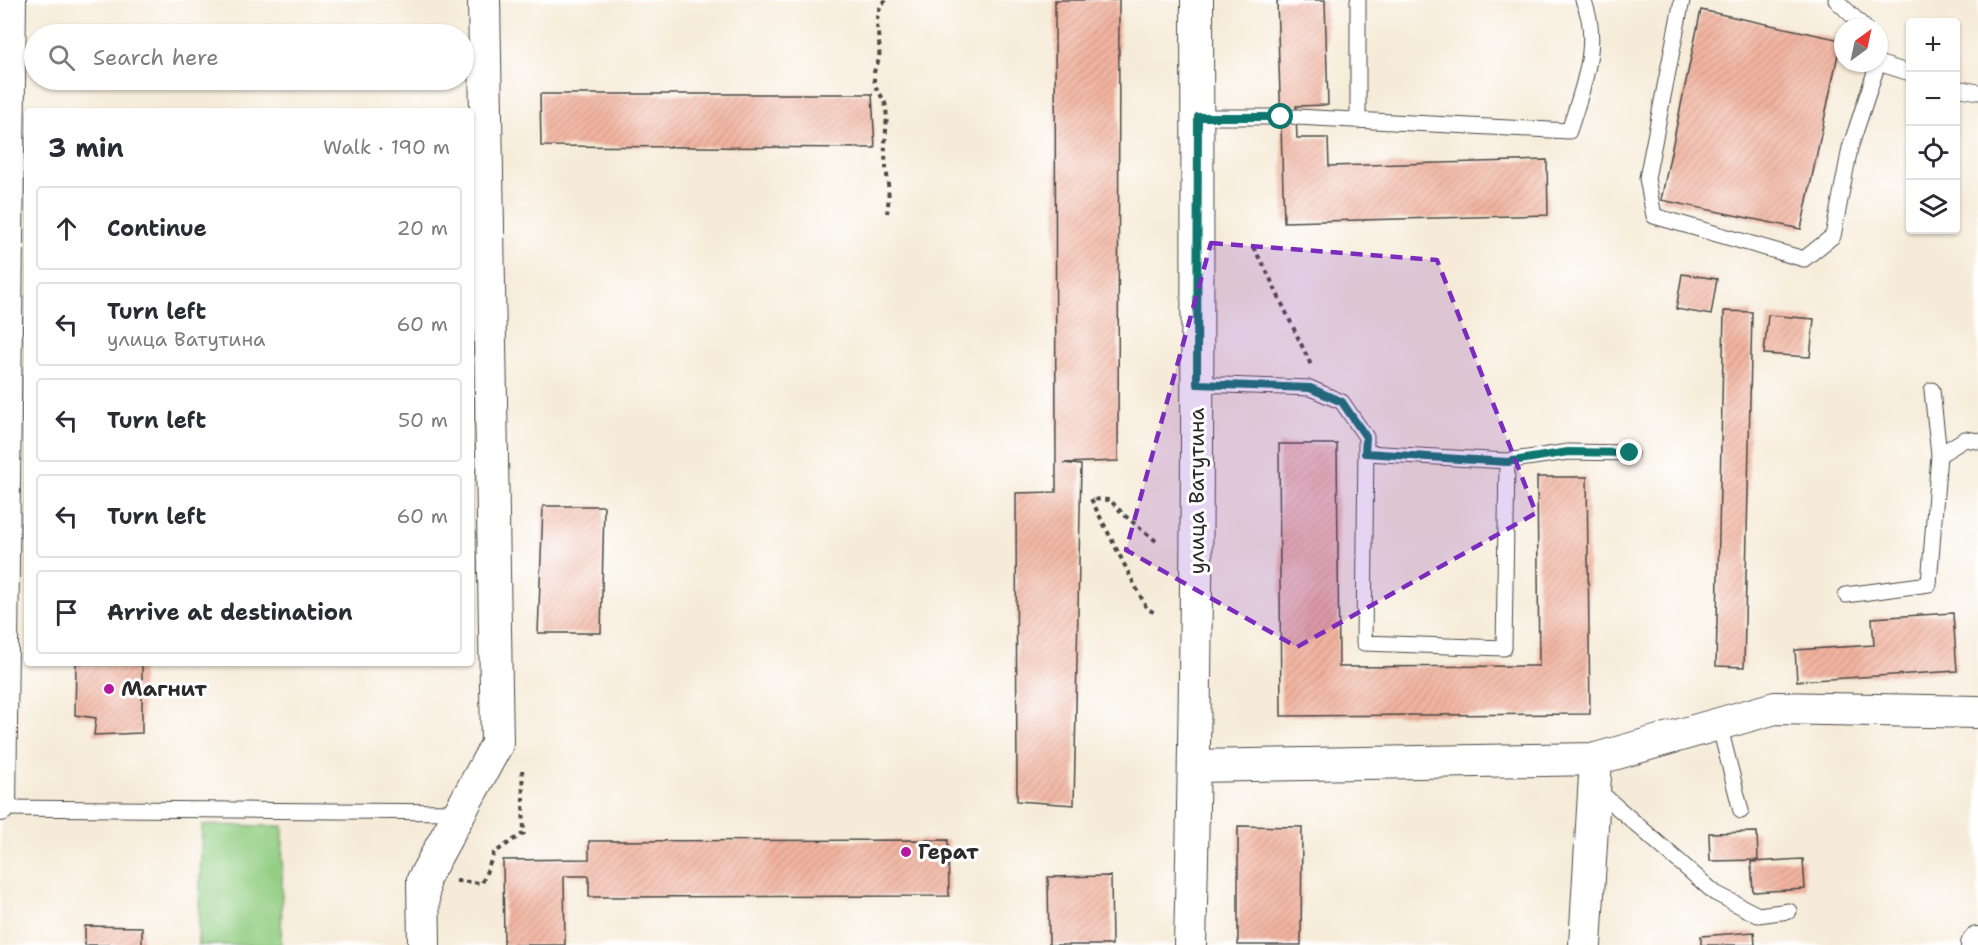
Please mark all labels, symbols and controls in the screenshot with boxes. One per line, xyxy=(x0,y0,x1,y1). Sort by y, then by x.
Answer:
north arrow xyxy=(1834,18,1888,72)
map controls xyxy=(1906,18,1960,234)
button: + xyxy=(1906,18,1960,72)
search box xyxy=(24,24,474,90)
icon: search xyxy=(45,41,78,74)
text: Search here xyxy=(93,43,219,72)
button: − xyxy=(1906,72,1960,126)
route start xyxy=(1267,103,1293,129)
button: locate xyxy=(1906,126,1960,180)
text: 3 min xyxy=(48,130,124,165)
text: Walk · 190 m xyxy=(323,134,450,160)
button: layers xyxy=(1906,180,1960,234)
icon: ahead xyxy=(50,212,83,245)
text: Continue xyxy=(107,214,207,243)
text: 20 m xyxy=(397,215,448,241)
text: Turn left xyxy=(107,297,206,326)
icon: left xyxy=(50,308,83,341)
text: 60 m xyxy=(396,311,448,337)
text: улица Ватутина xyxy=(107,326,266,352)
icon: left xyxy=(50,404,83,437)
text: Turn left xyxy=(107,406,206,435)
text: 50 m xyxy=(398,407,448,433)
street label: улица Ватутина xyxy=(1183,408,1211,574)
route end xyxy=(1616,439,1642,465)
icon: left xyxy=(50,500,83,533)
text: Turn left xyxy=(107,502,206,531)
text: 60 m xyxy=(396,503,448,529)
icon: arrive xyxy=(50,596,83,629)
text: Arrive at destination xyxy=(107,598,353,627)
place label: Магнит xyxy=(121,675,207,703)
marker: Магнит xyxy=(102,682,116,696)
place label: Герат xyxy=(918,838,979,866)
marker: Герат xyxy=(899,845,913,859)

